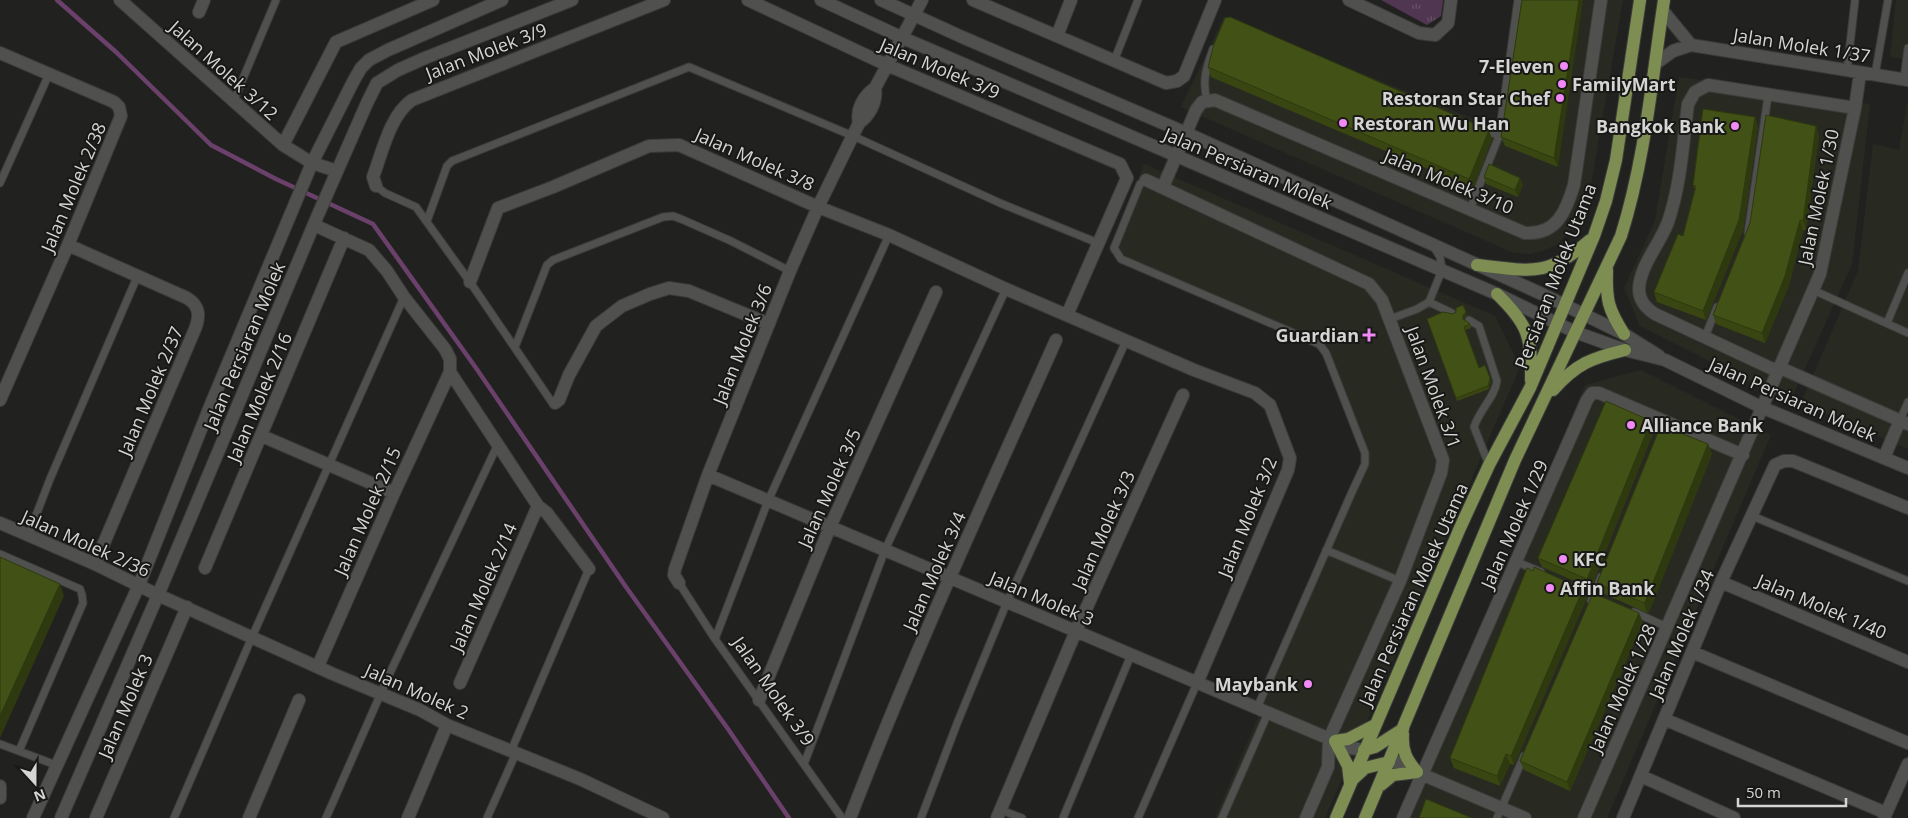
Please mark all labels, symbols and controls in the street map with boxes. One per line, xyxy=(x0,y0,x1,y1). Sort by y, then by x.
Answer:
street label: Jalan Molek 3/12 xyxy=(163,13,283,125)
street label: Jalan Molek 3/9 xyxy=(420,17,550,86)
street label: Jalan Molek 1/37 xyxy=(1730,22,1872,68)
street label: Jalan Molek 3/9 xyxy=(875,31,1004,104)
place label: 7-Eleven xyxy=(1479,54,1554,78)
marker: 7-Eleven xyxy=(1558,60,1570,72)
place label: FamilyMart xyxy=(1572,72,1676,96)
marker: FamilyMart xyxy=(1556,78,1568,90)
place label: Restoran Star Chef xyxy=(1382,86,1551,110)
marker: Restoran Star Chef xyxy=(1554,92,1566,104)
place label: Restoran Wu Han xyxy=(1353,111,1509,135)
place label: Bangkok Bank xyxy=(1596,114,1726,138)
marker: Restoran Wu Han xyxy=(1337,117,1349,129)
street label: Jalan Molek 2/38 xyxy=(34,119,111,257)
marker: Bangkok Bank xyxy=(1729,120,1741,132)
street label: Jalan Molek 3/8 xyxy=(690,121,818,196)
street label: Jalan Persiaran Molek xyxy=(1158,121,1336,215)
street label: Jalan Molek 1/30 xyxy=(1791,127,1844,269)
street label: Jalan Molek 3/10 xyxy=(1379,142,1517,219)
street label: Persiaran Molek Utama xyxy=(1509,180,1601,372)
street label: Jalan Persiaran Molek xyxy=(197,258,291,436)
street label: Jalan Molek 3/6 xyxy=(706,280,777,410)
street label: Jalan Molek 3/1 xyxy=(1400,321,1467,451)
street label: Jalan Molek 2/37 xyxy=(111,323,188,461)
place label: Guardian xyxy=(1276,323,1359,347)
street label: Jalan Molek 2/16 xyxy=(220,329,297,467)
marker: Guardian xyxy=(1363,329,1375,341)
street label: Jalan Persiaran Molek xyxy=(1704,350,1881,447)
place label: Alliance Bank xyxy=(1641,413,1764,437)
marker: Alliance Bank xyxy=(1625,419,1637,431)
street label: Jalan Molek 3/5 xyxy=(791,425,866,553)
street label: Jalan Molek 2/15 xyxy=(327,443,406,581)
street label: Jalan Molek 3/2 xyxy=(1211,453,1282,583)
street label: Jalan Molek 1/29 xyxy=(1474,456,1553,594)
street label: Jalan Molek 3/3 xyxy=(1065,467,1140,595)
street label: Jalan Persiaran Molek Utama xyxy=(1352,479,1473,711)
street label: Jalan Molek 2/36 xyxy=(16,503,154,582)
street label: Jalan Molek 3/4 xyxy=(896,508,971,636)
street label: Jalan Molek 2/14 xyxy=(443,519,522,657)
place label: KFC xyxy=(1573,547,1606,571)
marker: KFC xyxy=(1557,553,1569,565)
street label: Jalan Molek 3 xyxy=(984,564,1098,631)
street label: Jalan Molek 1/34 xyxy=(1642,566,1719,704)
street label: Jalan Molek 1/40 xyxy=(1752,567,1890,644)
place label: Affin Bank xyxy=(1560,576,1655,600)
marker: Affin Bank xyxy=(1544,582,1556,594)
street label: Jalan Molek 1/28 xyxy=(1582,620,1661,758)
street label: Jalan Molek 3/9 xyxy=(726,630,821,750)
street label: Jalan Molek 3 xyxy=(91,650,158,764)
street label: Jalan Molek 2 xyxy=(359,657,473,725)
place label: Maybank xyxy=(1215,672,1299,696)
marker: Maybank xyxy=(1302,678,1314,690)
north arrow xyxy=(10,758,60,808)
scale bar xyxy=(1738,776,1846,808)
text: 50 m xyxy=(1746,782,1781,802)
text: N xyxy=(31,785,49,807)

